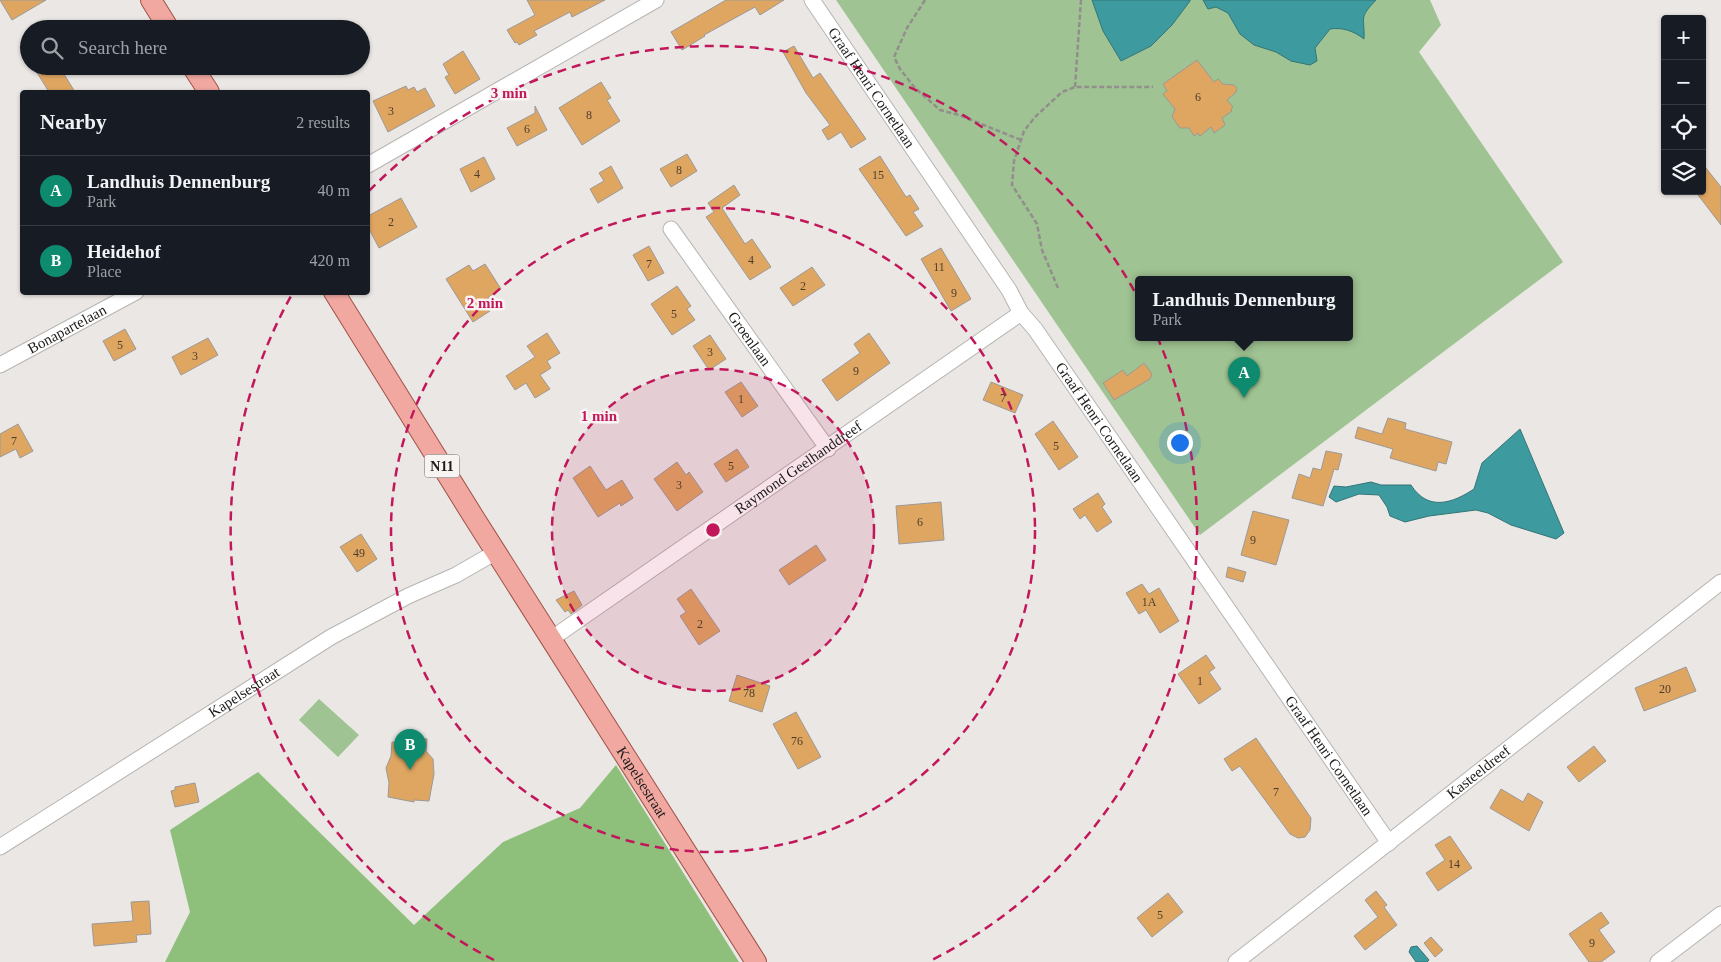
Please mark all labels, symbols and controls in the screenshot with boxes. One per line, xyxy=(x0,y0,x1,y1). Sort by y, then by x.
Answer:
map controls xyxy=(1661,15,1706,195)
button: + xyxy=(1661,15,1706,60)
search box xyxy=(20,20,370,75)
street label: Graaf Henri Cornetlaan xyxy=(825,25,918,151)
icon: search xyxy=(38,34,66,62)
text: Search here xyxy=(78,37,167,58)
button: − xyxy=(1661,60,1706,105)
text: 3 min xyxy=(491,85,528,101)
house number: 6 xyxy=(1195,90,1201,104)
house number: 3 xyxy=(388,104,394,118)
button: locate xyxy=(1661,105,1706,150)
house number: 8 xyxy=(586,108,592,122)
text: Nearby xyxy=(40,110,107,134)
text: 2 results xyxy=(296,114,350,131)
house number: 6 xyxy=(524,122,530,136)
button: layers xyxy=(1661,150,1706,195)
house number: 8 xyxy=(676,163,682,177)
house number: 4 xyxy=(474,167,480,181)
house number: 15 xyxy=(872,168,884,182)
text: Landhuis Dennenburg xyxy=(87,171,270,192)
text: A xyxy=(50,182,62,199)
text: 40 m xyxy=(318,182,350,199)
text: Park xyxy=(87,193,116,210)
house number: 2 xyxy=(388,215,394,229)
text: Heidehof xyxy=(87,241,161,262)
text: B xyxy=(51,252,61,269)
text: 420 m xyxy=(310,252,350,269)
house number: 4 xyxy=(748,253,754,267)
house number: 7 xyxy=(646,257,652,271)
house number: 11 xyxy=(933,260,945,274)
text: Place xyxy=(87,263,122,280)
popup xyxy=(1135,276,1353,341)
house number: 2 xyxy=(800,279,806,293)
house number: 9 xyxy=(951,286,957,300)
text: Landhuis Dennenburg xyxy=(1152,289,1336,310)
text: 2 min xyxy=(467,295,504,311)
street label: Bonapartelaan xyxy=(25,301,109,357)
house number: 5 xyxy=(671,307,677,321)
street label: Groenlaan xyxy=(725,309,774,369)
text: Park xyxy=(1152,311,1182,328)
house number: 5 xyxy=(117,338,123,352)
house number: 3 xyxy=(707,345,713,359)
house number: 3 xyxy=(192,349,198,363)
pin: A xyxy=(1228,357,1260,398)
street label: Graaf Henri Cornetlaan xyxy=(1052,359,1146,486)
house number: 9 xyxy=(853,364,859,378)
house number: 7 xyxy=(1000,391,1006,405)
house number: 1 xyxy=(738,392,744,406)
text: 1 min xyxy=(581,408,618,424)
street label: Raymond Geelhanddreef xyxy=(732,418,865,517)
your location xyxy=(1167,430,1193,456)
house number: 7 xyxy=(11,434,17,448)
house number: 5 xyxy=(1053,439,1059,453)
road number: N11 xyxy=(424,454,460,478)
house number: 5 xyxy=(728,459,734,473)
house number: 3 xyxy=(676,478,682,492)
house number: 6 xyxy=(917,515,923,529)
centre of rings xyxy=(704,521,722,539)
house number: 9 xyxy=(1250,533,1256,547)
house number: 49 xyxy=(353,546,365,560)
house number: 1A xyxy=(1142,595,1157,609)
house number: 2 xyxy=(697,617,703,631)
street label: Kapelsestraat xyxy=(206,663,283,721)
house number: 1 xyxy=(1197,674,1203,688)
house number: 20 xyxy=(1659,682,1671,696)
house number: 78 xyxy=(743,686,755,700)
street label: Graaf Henri Cornetlaan xyxy=(1282,693,1376,819)
pin: B xyxy=(394,729,426,770)
house number: 76 xyxy=(791,734,803,748)
street label: Kasteeldreef xyxy=(1444,742,1513,802)
street label: Kapelsestraat xyxy=(614,744,671,821)
house number: 7 xyxy=(1273,785,1279,799)
house number: 14 xyxy=(1448,857,1460,871)
house number: 5 xyxy=(1157,908,1163,922)
house number: 9 xyxy=(1589,936,1595,950)

